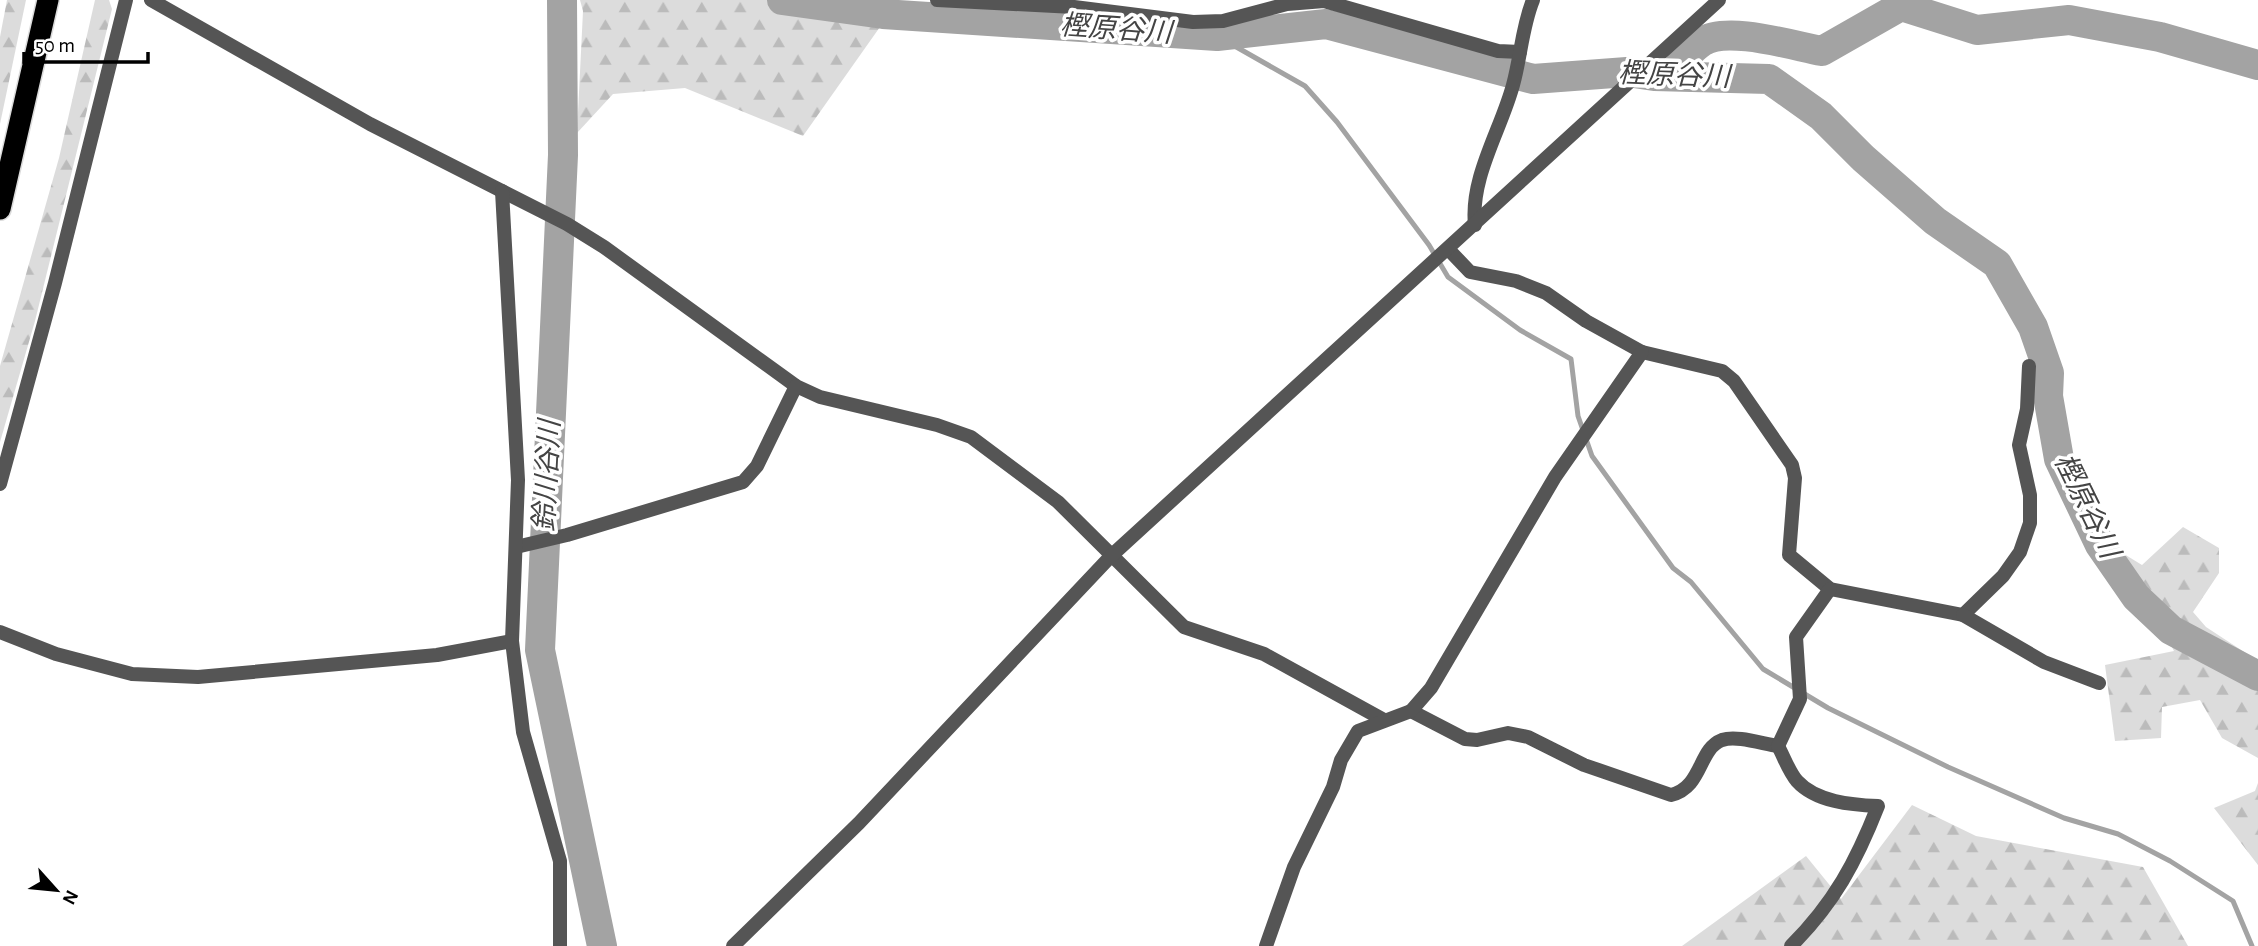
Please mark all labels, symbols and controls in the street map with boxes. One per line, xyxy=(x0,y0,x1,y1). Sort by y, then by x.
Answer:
water label: 樫原谷川 xyxy=(1059,10,1176,48)
scale bar xyxy=(24,21,149,65)
text: 50 m xyxy=(35,35,75,56)
water label: 樫原谷川 xyxy=(1618,58,1734,92)
water label: 鈴川谷川 xyxy=(529,416,565,533)
water label: 樫原谷川 xyxy=(2049,449,2126,565)
north arrow xyxy=(21,855,91,925)
text: N xyxy=(58,887,81,907)

